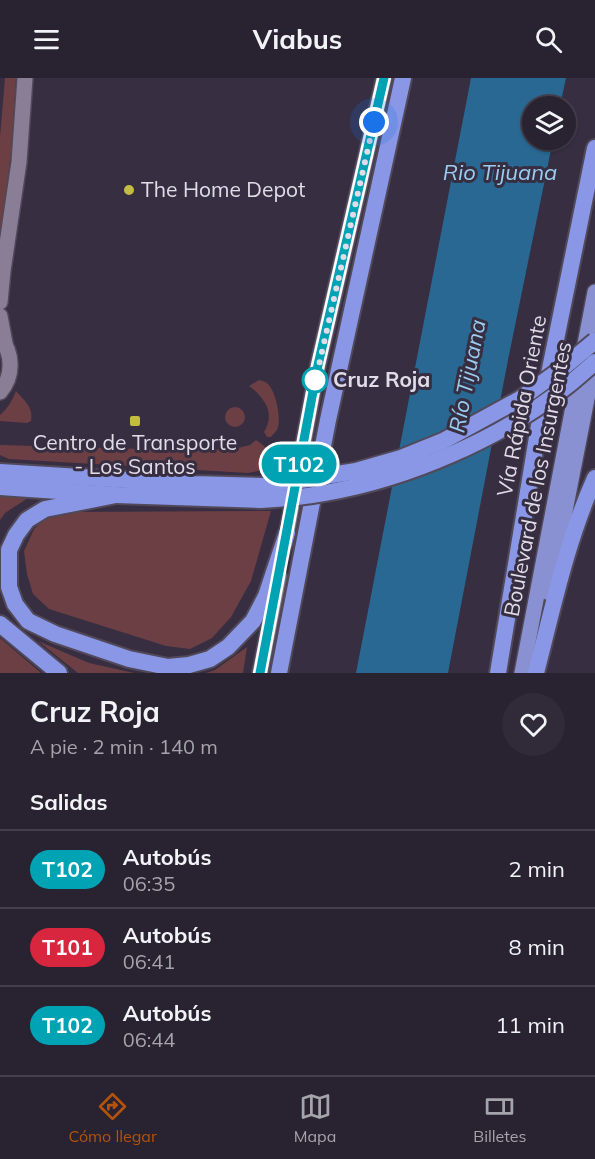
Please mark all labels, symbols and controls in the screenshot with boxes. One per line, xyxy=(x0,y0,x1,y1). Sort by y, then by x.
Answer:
text: Viabus xyxy=(253,22,342,56)
icon: menu xyxy=(30,23,63,56)
icon: search xyxy=(532,23,565,56)
map controls xyxy=(522,96,576,150)
button: layers xyxy=(522,96,576,150)
your location xyxy=(359,107,389,137)
water label: Rio Tijuana xyxy=(443,158,557,186)
place label: The Home Depot xyxy=(141,176,305,202)
marker: The Home Depot xyxy=(122,183,136,197)
street label: Vía Rápida Oriente xyxy=(491,313,551,499)
water label: Río Tijuana xyxy=(442,317,492,435)
street label: Boulevard de los Insurgentes xyxy=(498,339,576,618)
place label: Cruz Roja xyxy=(333,366,430,392)
marker: Cruz Roja xyxy=(302,367,328,393)
marker: Centro de Transporte - Los Santos xyxy=(128,414,142,428)
place label: Centro de Transporte - Los Santos xyxy=(33,429,237,479)
line badge: T102 xyxy=(257,444,341,484)
text: T102 xyxy=(274,451,324,477)
button: heart xyxy=(502,693,565,756)
text: Cruz Roja xyxy=(30,694,160,729)
text: A pie · 2 min · 140 m xyxy=(30,734,218,759)
text: Salidas xyxy=(30,788,108,816)
text: Autobús xyxy=(123,843,211,871)
text: 2 min xyxy=(509,855,565,883)
text: T102 xyxy=(42,856,93,882)
text: 06:35 xyxy=(123,871,175,896)
text: Autobús xyxy=(123,921,211,949)
text: 8 min xyxy=(509,933,565,961)
text: T101 xyxy=(42,934,93,960)
text: 06:41 xyxy=(123,949,175,974)
text: Autobús xyxy=(123,999,211,1027)
text: 11 min xyxy=(495,1011,565,1039)
text: T102 xyxy=(42,1012,93,1038)
text: 06:44 xyxy=(123,1027,175,1052)
tab: Cómo llegar xyxy=(69,1090,157,1146)
tab: Mapa xyxy=(294,1090,336,1146)
tab: Billetes xyxy=(473,1090,526,1146)

